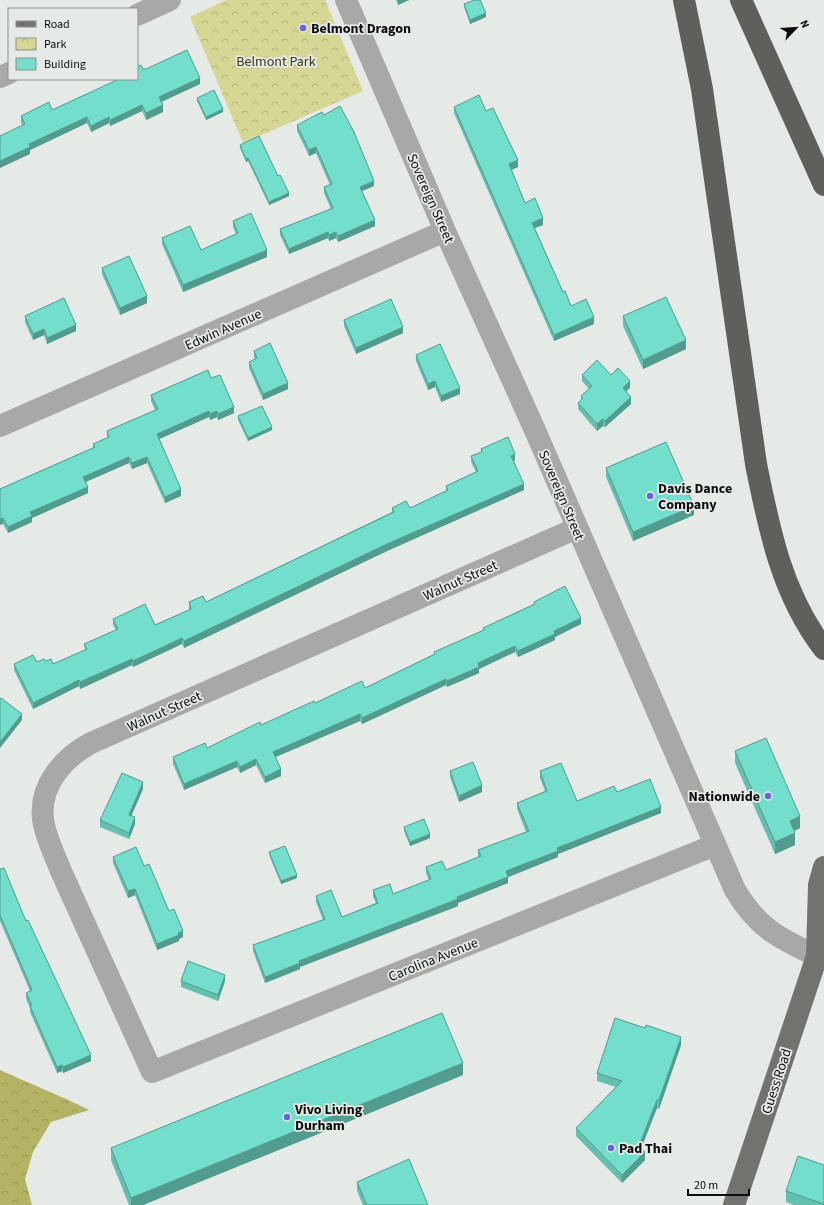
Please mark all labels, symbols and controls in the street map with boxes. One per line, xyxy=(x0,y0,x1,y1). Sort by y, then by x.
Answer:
legend xyxy=(8,8,138,80)
north arrow xyxy=(776,8,816,48)
text: Road xyxy=(44,16,70,33)
text: N xyxy=(796,17,813,30)
place label: Belmont Dragon xyxy=(311,19,411,39)
marker: Belmont Dragon xyxy=(298,23,308,33)
text: Park xyxy=(44,36,66,53)
park label: Belmont Park xyxy=(236,52,316,72)
text: Building xyxy=(44,56,86,73)
street label: Sovereign Street xyxy=(401,150,459,247)
street label: Edwin Avenue xyxy=(182,304,265,356)
street label: Sovereign Street xyxy=(533,447,589,544)
place label: Davis Dance Company xyxy=(658,479,732,515)
marker: Davis Dance Company xyxy=(645,491,655,501)
street label: Walnut Street xyxy=(420,556,501,606)
street label: Walnut Street xyxy=(124,687,205,737)
place label: Nationwide xyxy=(689,787,760,807)
marker: Nationwide xyxy=(763,791,773,801)
street label: Carolina Avenue xyxy=(386,933,481,987)
street label: Guess Road xyxy=(757,1046,797,1117)
place label: Vivo Living Durham xyxy=(294,1100,363,1136)
marker: Vivo Living Durham xyxy=(282,1112,292,1122)
place label: Pad Thai xyxy=(619,1139,672,1159)
marker: Pad Thai xyxy=(606,1143,616,1153)
scale bar xyxy=(688,1171,749,1197)
text: 20 m xyxy=(694,1177,718,1194)

